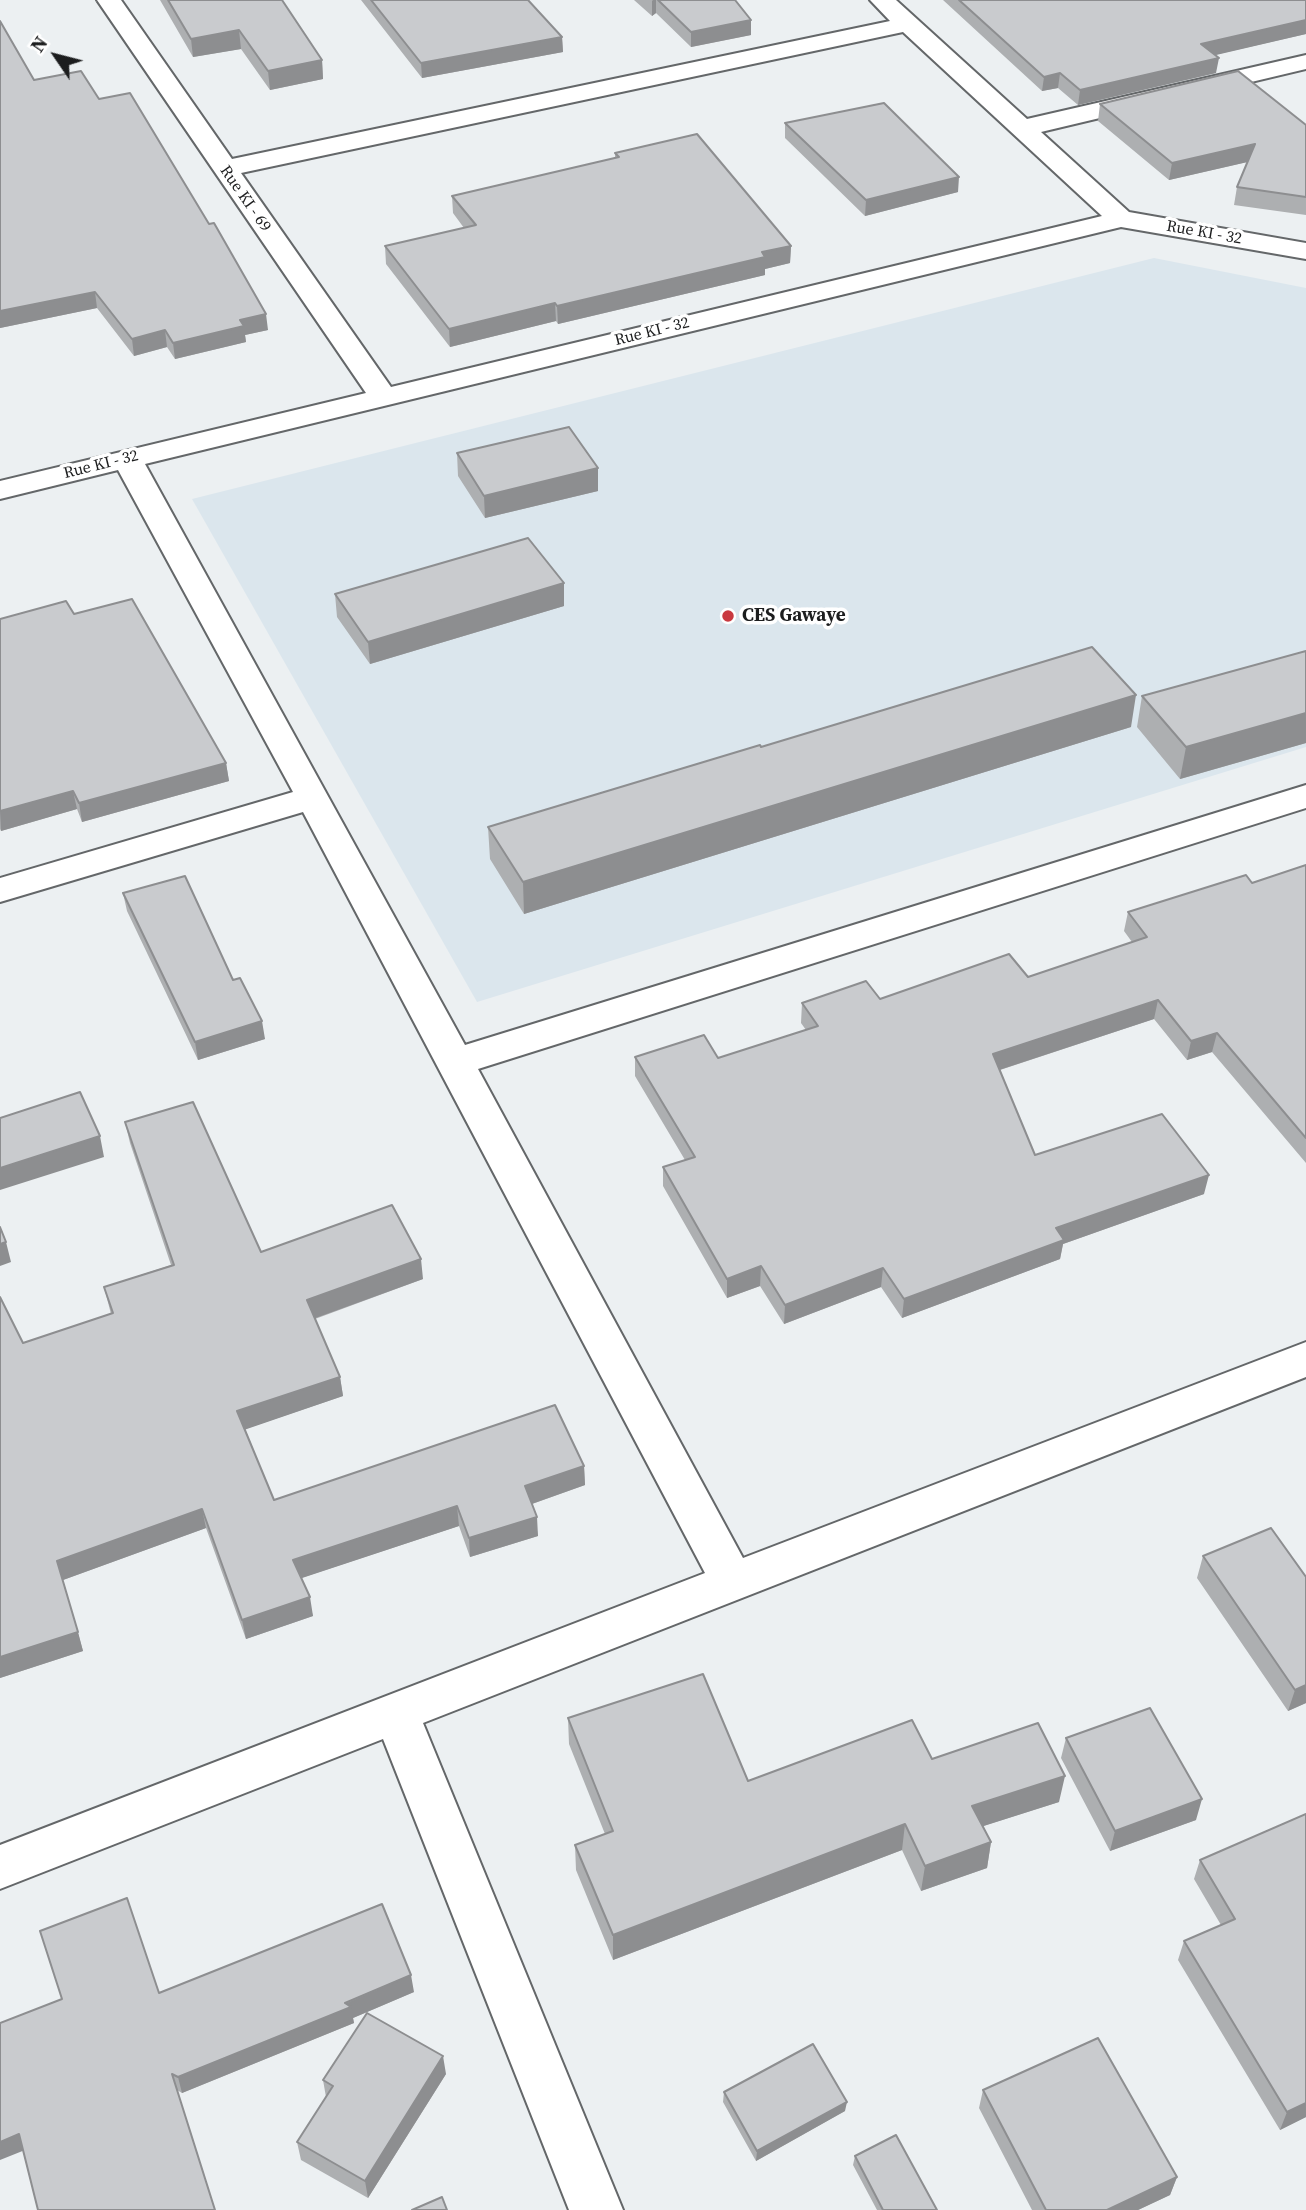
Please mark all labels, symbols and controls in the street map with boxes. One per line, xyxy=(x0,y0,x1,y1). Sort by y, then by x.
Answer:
north arrow xyxy=(21,21,91,91)
text: N xyxy=(24,31,53,57)
street label: Rue KI - 69 xyxy=(215,162,275,236)
street label: Rue KI - 32 xyxy=(1165,217,1243,249)
street label: Rue KI - 32 xyxy=(613,313,691,351)
street label: Rue KI - 32 xyxy=(62,446,140,484)
place label: CES Gawaye xyxy=(742,605,846,627)
marker: CES Gawaye xyxy=(720,608,736,624)

